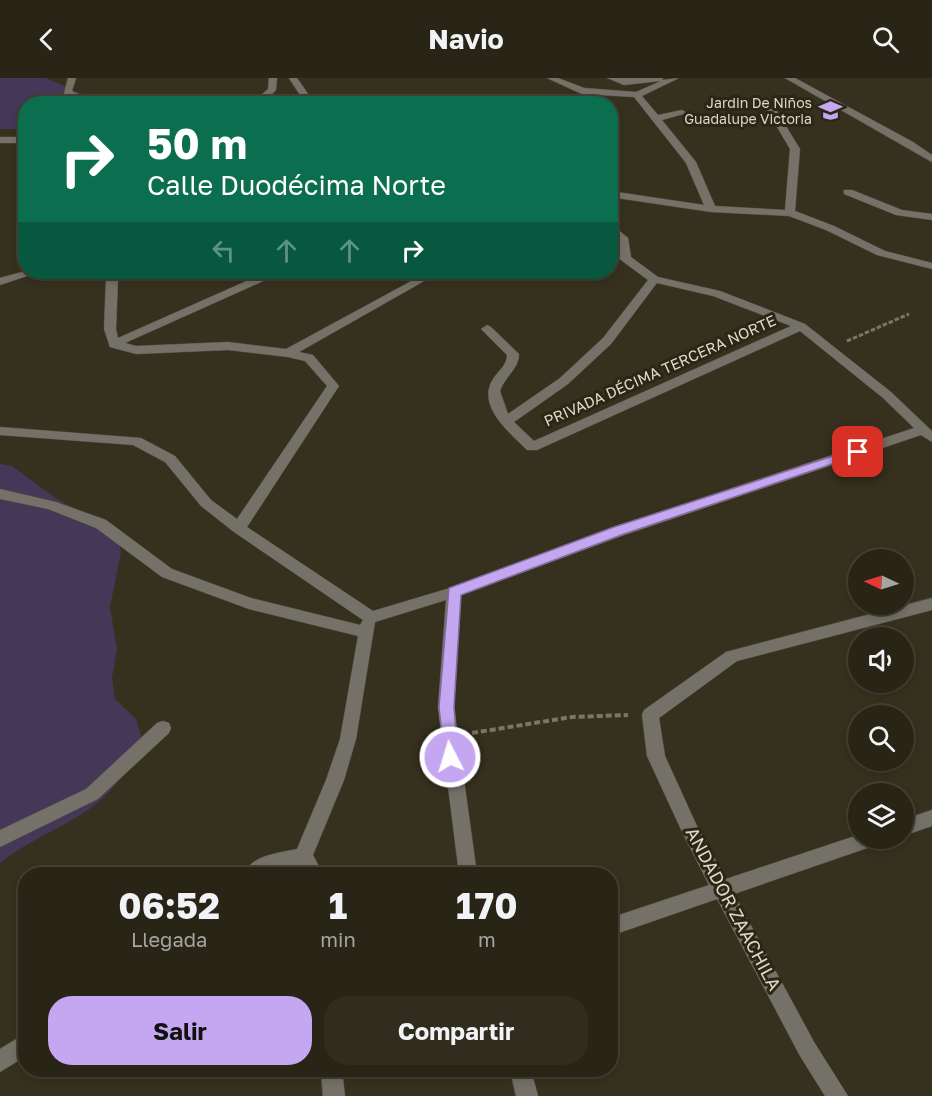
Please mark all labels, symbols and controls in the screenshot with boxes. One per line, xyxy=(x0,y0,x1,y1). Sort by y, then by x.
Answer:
icon: back xyxy=(30,23,63,56)
text: Navio xyxy=(428,23,504,55)
icon: search xyxy=(869,23,902,56)
place label: Jardin De Niños Guadalupe Victoria xyxy=(684,94,812,127)
school or university icon: Jardin De Niños Guadalupe Victoria xyxy=(817,98,843,124)
text: 50 m xyxy=(147,118,247,168)
icon: right xyxy=(48,120,126,198)
text: Calle Duodécima Norte xyxy=(147,169,446,201)
icon: left xyxy=(207,234,240,267)
icon: ahead xyxy=(270,234,303,267)
icon: ahead xyxy=(333,234,366,267)
icon: right xyxy=(396,234,429,267)
street label: PRIVADA DÉCIMA TERCERA NORTE xyxy=(541,311,778,429)
pin xyxy=(832,426,883,477)
icon: arrive xyxy=(841,435,874,468)
north arrow xyxy=(848,549,914,615)
map controls xyxy=(848,549,914,849)
button: sound xyxy=(848,627,914,693)
button: search xyxy=(848,705,914,771)
position arrow xyxy=(418,725,482,789)
button: layers xyxy=(848,783,914,849)
street label: ANDADOR ZAACHILA xyxy=(681,823,786,994)
text: 06:52 xyxy=(118,884,220,927)
text: 1 xyxy=(329,884,347,927)
text: 170 xyxy=(456,884,518,927)
text: Llegada xyxy=(131,927,207,951)
text: min xyxy=(320,927,356,951)
text: m xyxy=(478,927,496,951)
button: Salir xyxy=(48,996,312,1065)
button: Compartir xyxy=(324,996,588,1065)

